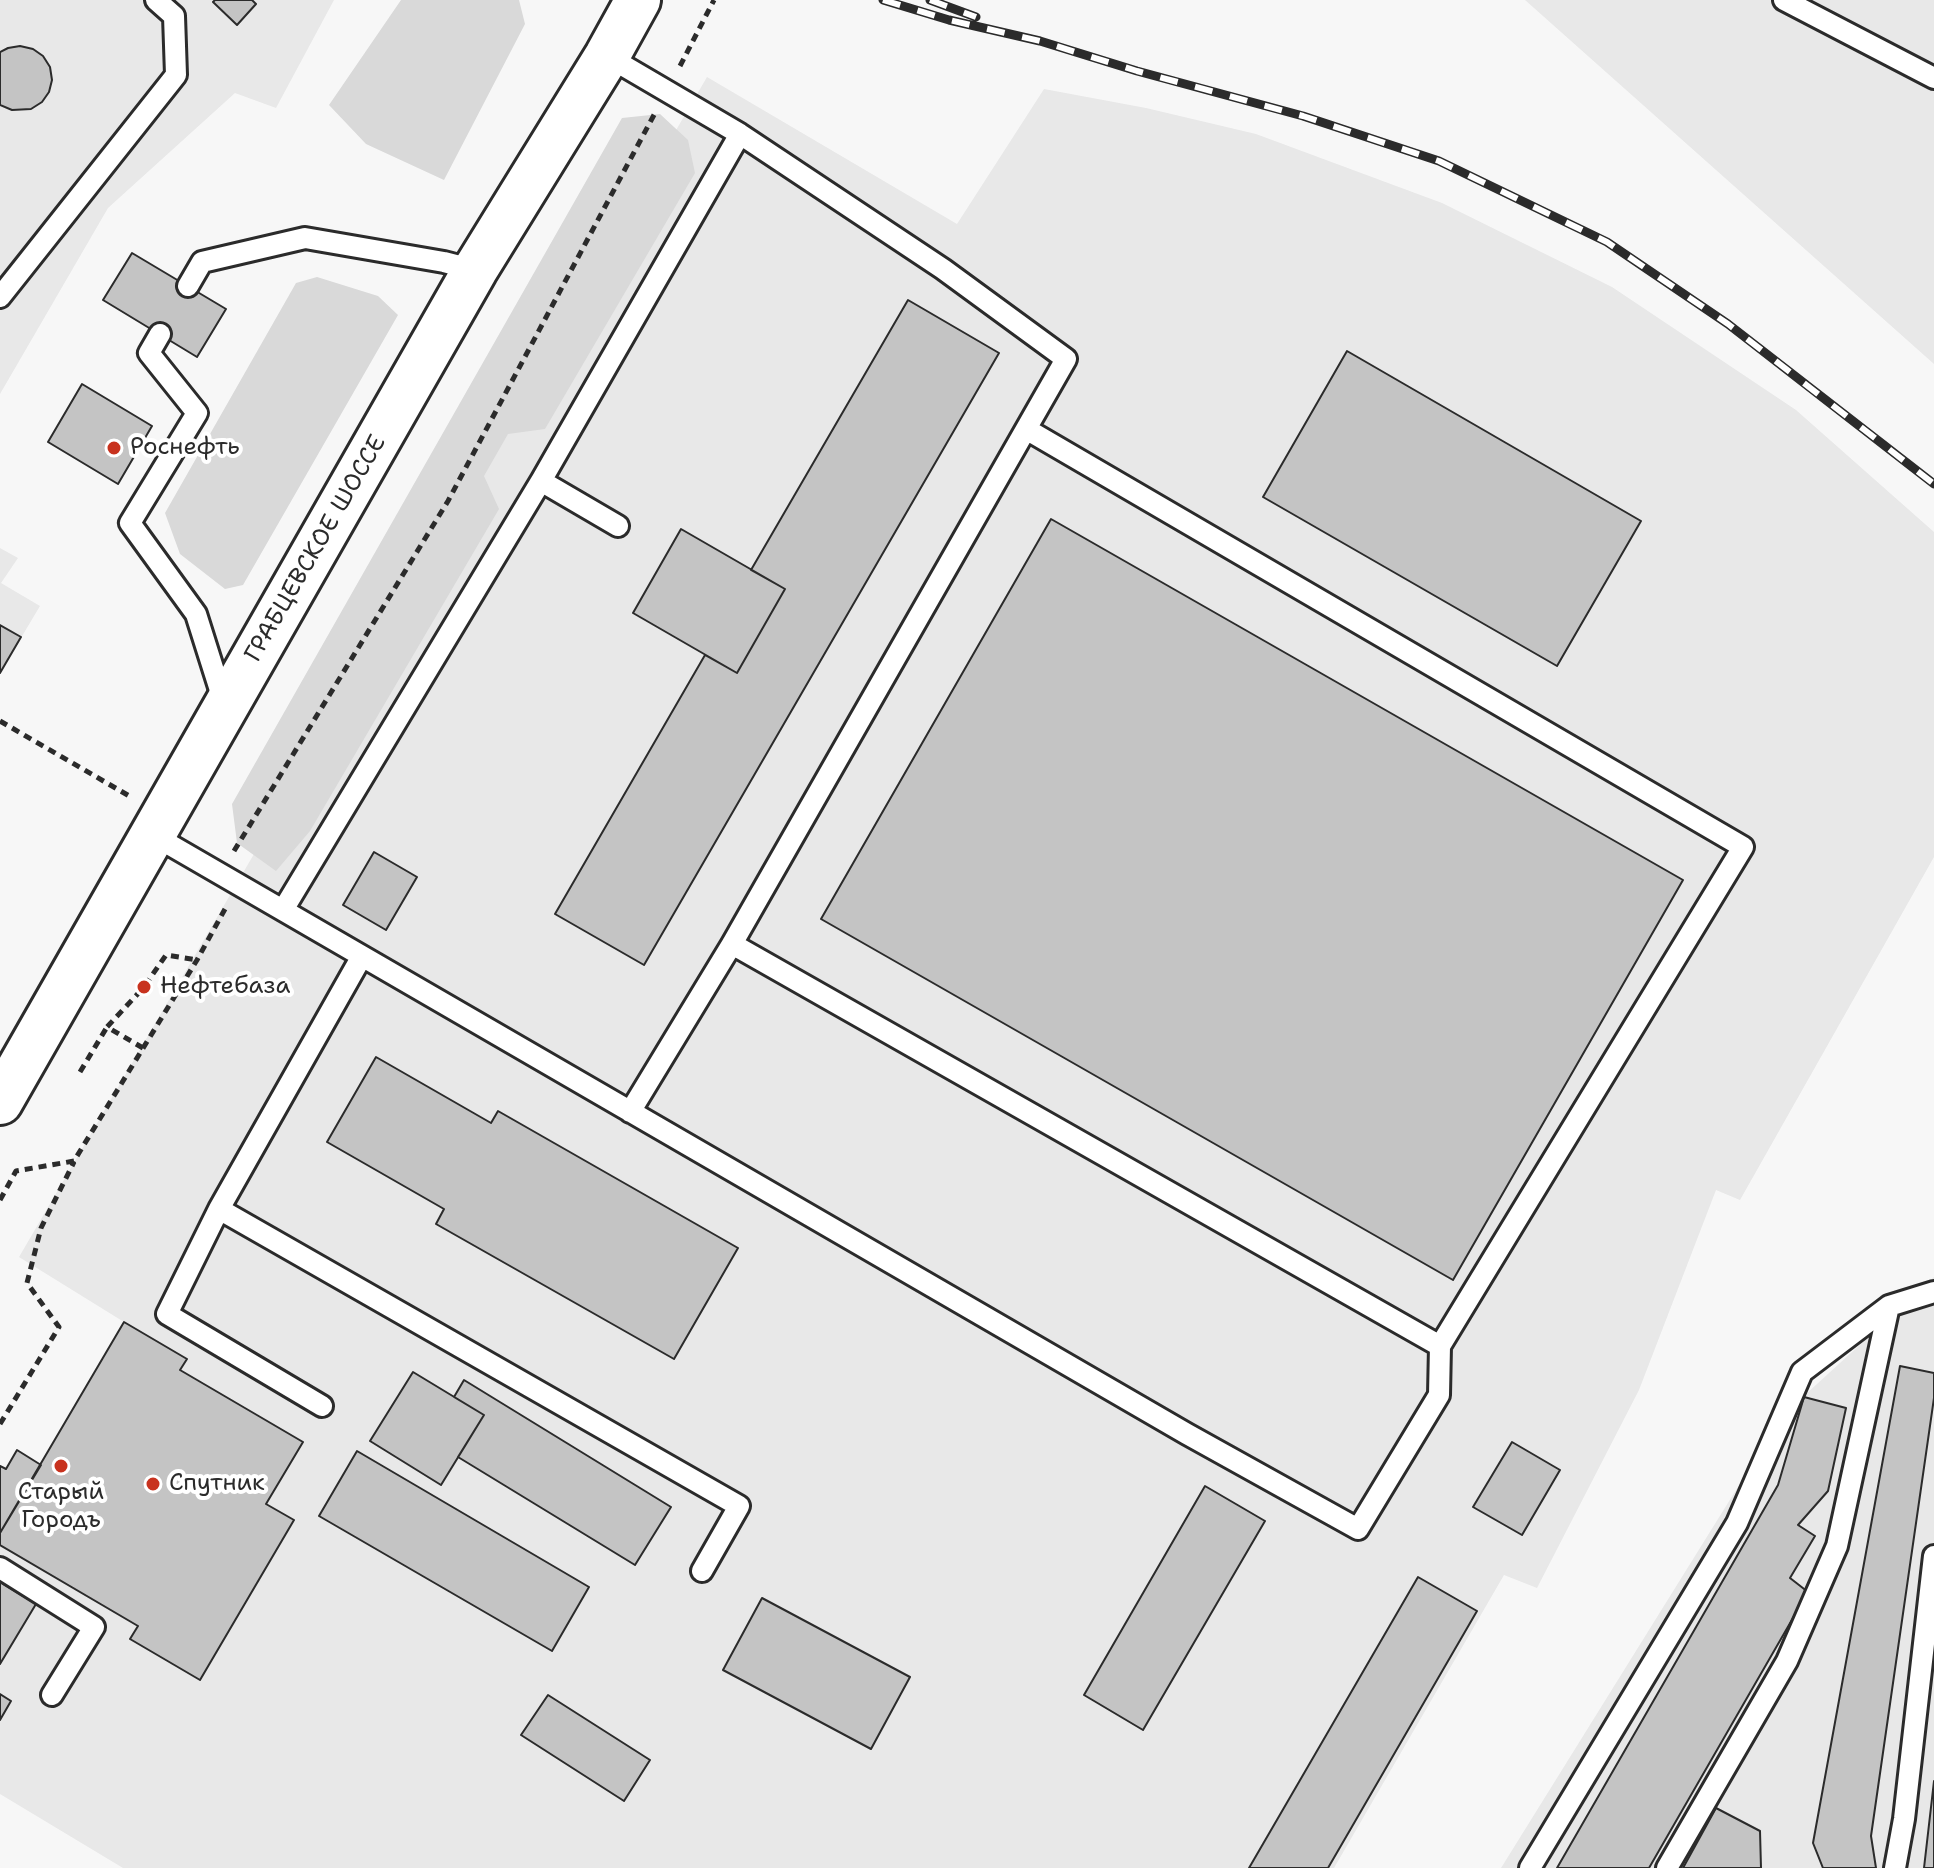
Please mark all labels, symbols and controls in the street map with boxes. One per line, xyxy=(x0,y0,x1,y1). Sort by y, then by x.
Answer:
street label: ГРАБЦЕВСКОЕ ШОССЕ xyxy=(239,430,393,668)
place label: Роснефть xyxy=(130,434,240,462)
marker: Роснефть xyxy=(105,439,123,457)
place label: Нефтебаза xyxy=(160,973,290,1001)
marker: Нефтебаза xyxy=(135,978,153,996)
marker: Старый Городъ xyxy=(52,1457,70,1475)
place label: Спутник xyxy=(169,1470,265,1498)
marker: Спутник xyxy=(144,1475,162,1493)
place label: Старый Городъ xyxy=(18,1479,104,1535)

